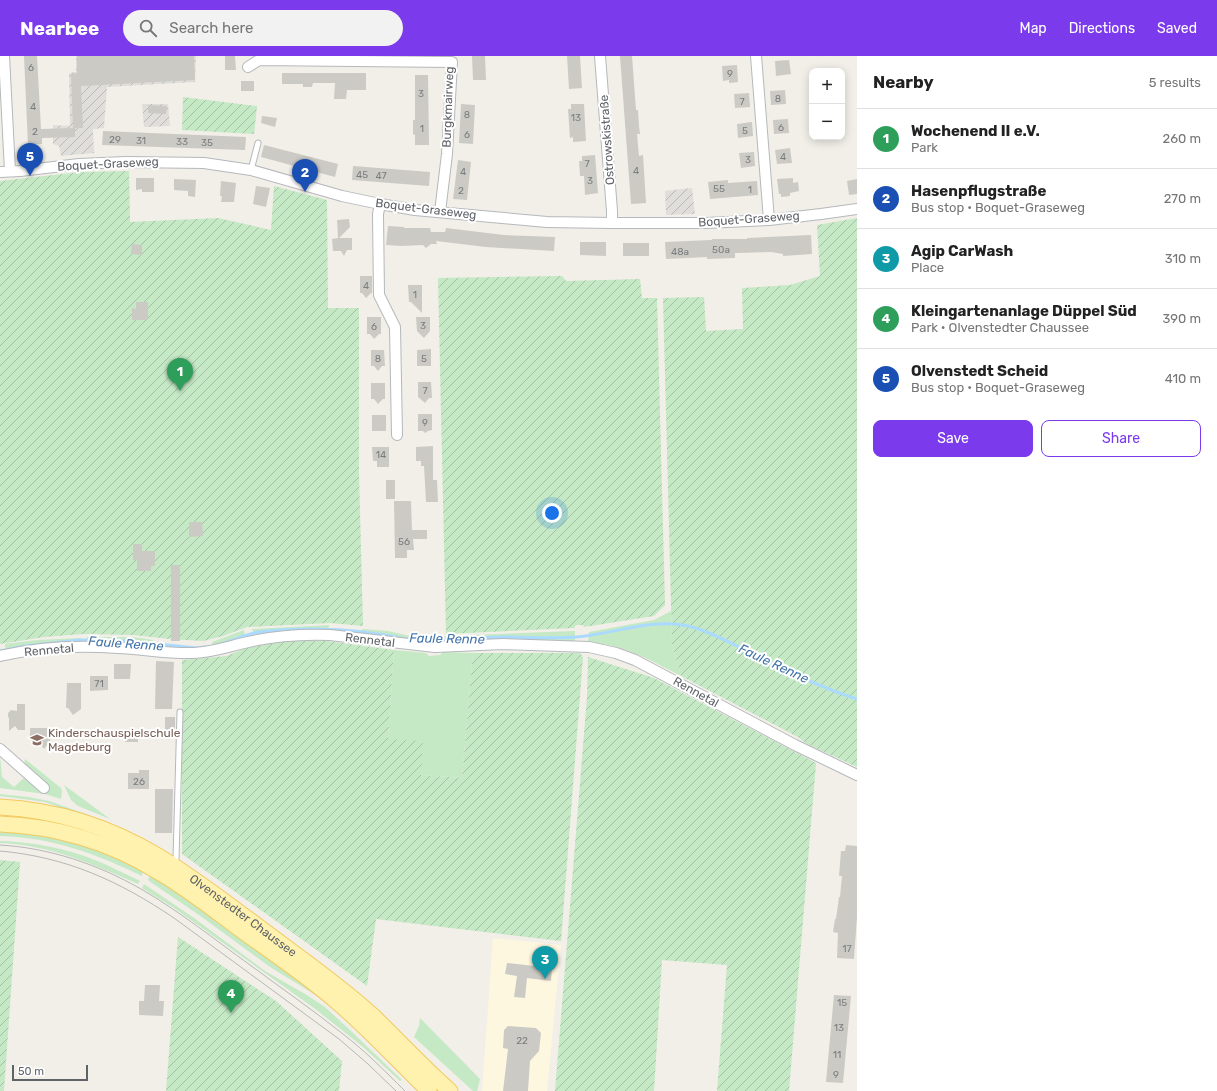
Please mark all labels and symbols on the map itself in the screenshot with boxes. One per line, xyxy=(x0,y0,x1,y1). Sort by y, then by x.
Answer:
house number: 6 xyxy=(28,62,34,74)
street label: Burgkmairweg xyxy=(440,66,456,148)
house number: 9 xyxy=(727,68,733,80)
house number: 3 xyxy=(418,88,424,100)
house number: 8 xyxy=(775,93,781,105)
street label: Ostrowskistraße xyxy=(597,94,617,186)
house number: 7 xyxy=(739,96,745,108)
house number: 4 xyxy=(30,101,36,113)
house number: 8 xyxy=(464,109,470,121)
house number: 13 xyxy=(571,112,581,124)
house number: 6 xyxy=(778,122,784,134)
house number: 1 xyxy=(420,123,424,135)
house number: 5 xyxy=(742,125,748,137)
house number: 2 xyxy=(32,126,38,138)
house number: 6 xyxy=(464,129,470,141)
house number: 29 xyxy=(109,134,121,146)
house number: 31 xyxy=(136,135,146,147)
house number: 33 xyxy=(176,136,188,148)
house number: 35 xyxy=(201,137,213,149)
pin: 5 xyxy=(17,143,43,176)
house number: 4 xyxy=(780,151,786,163)
street label: Boquet-Graseweg xyxy=(57,154,159,174)
house number: 3 xyxy=(745,154,751,166)
house number: 7 xyxy=(584,158,590,170)
pin: 2 xyxy=(292,159,318,192)
house number: 4 xyxy=(633,165,639,177)
house number: 4 xyxy=(460,166,466,178)
house number: 45 xyxy=(356,169,368,181)
house number: 47 xyxy=(375,170,387,182)
house number: 3 xyxy=(587,175,593,187)
house number: 55 xyxy=(713,183,725,195)
house number: 1 xyxy=(748,184,752,196)
house number: 2 xyxy=(458,185,464,197)
street label: Boquet-Graseweg xyxy=(375,196,477,222)
street label: Boquet-Graseweg xyxy=(698,208,800,230)
house number: 50a xyxy=(712,244,730,256)
house number: 48a xyxy=(671,246,689,258)
house number: 4 xyxy=(363,280,369,292)
house number: 1 xyxy=(413,289,417,301)
house number: 3 xyxy=(420,320,426,332)
house number: 6 xyxy=(371,321,377,333)
house number: 8 xyxy=(375,353,381,365)
house number: 5 xyxy=(421,353,427,365)
pin: 1 xyxy=(167,358,193,391)
house number: 7 xyxy=(422,385,428,397)
house number: 9 xyxy=(422,417,428,429)
house number: 14 xyxy=(376,449,386,461)
your location xyxy=(542,503,562,523)
house number: 56 xyxy=(398,536,410,548)
street label: Rennetal xyxy=(344,630,396,650)
water label: Faule Renne xyxy=(409,630,485,647)
water label: Faule Renne xyxy=(88,633,164,654)
street label: Rennetal xyxy=(24,641,75,659)
water label: Faule Renne xyxy=(736,641,811,686)
street label: Rennetal xyxy=(671,674,721,710)
house number: 71 xyxy=(94,678,104,690)
place label: Kinderschauspielschule Magdeburg xyxy=(48,726,181,754)
school or university icon: Kinderschauspielschule Magdeburg xyxy=(29,732,45,748)
house number: 26 xyxy=(133,776,145,788)
street label: Olvenstedter Chaussee xyxy=(187,871,300,960)
house number: 17 xyxy=(842,943,852,955)
pin: 3 xyxy=(532,946,558,979)
pin: 4 xyxy=(218,980,244,1013)
house number: 15 xyxy=(837,997,847,1009)
house number: 13 xyxy=(834,1022,844,1034)
house number: 22 xyxy=(516,1035,528,1047)
house number: 11 xyxy=(833,1049,841,1061)
scale bar xyxy=(12,1063,88,1082)
house number: 9 xyxy=(833,1069,839,1081)

